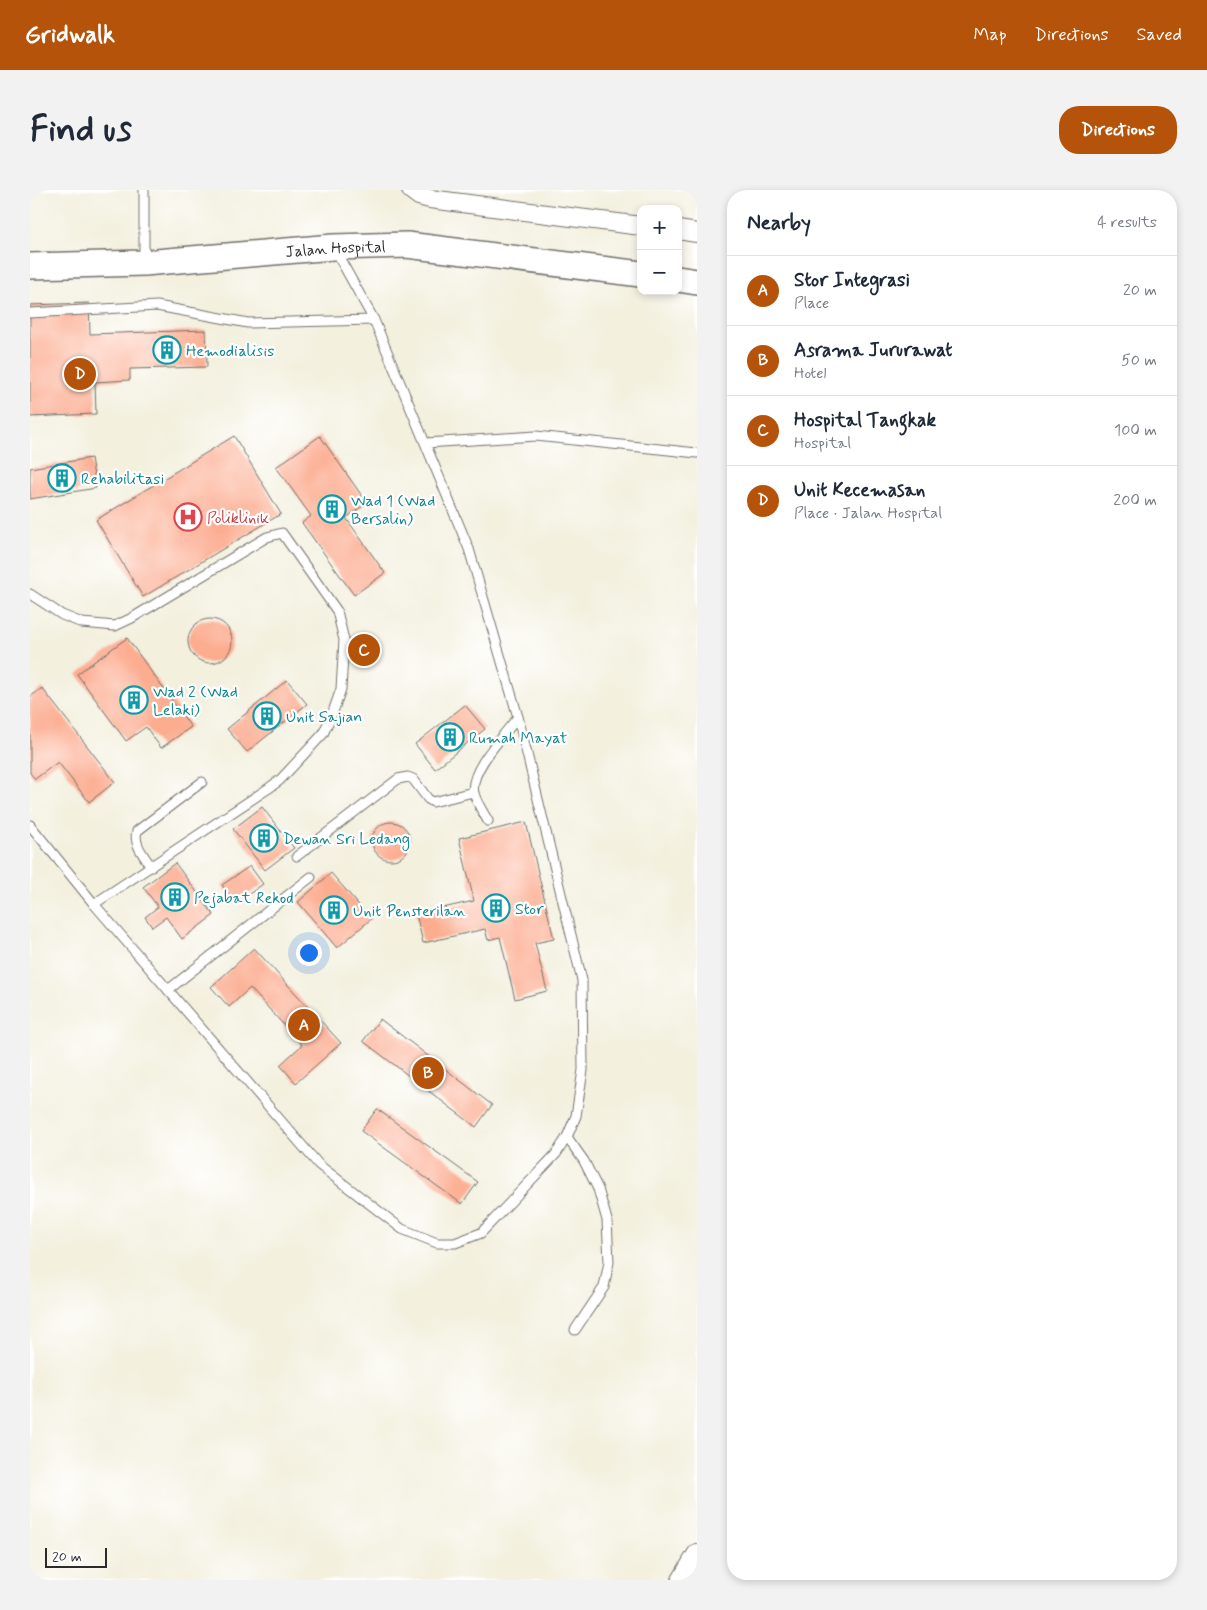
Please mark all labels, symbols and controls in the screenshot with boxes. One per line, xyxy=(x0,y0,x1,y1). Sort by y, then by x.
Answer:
text: Gridwalk xyxy=(25,20,115,51)
text: Map xyxy=(974,23,1007,47)
text: Directions xyxy=(1035,23,1109,47)
text: Saved xyxy=(1137,23,1182,47)
button: Directions xyxy=(1059,106,1177,154)
text: Find us xyxy=(30,107,132,153)
map controls xyxy=(637,205,682,295)
button: + xyxy=(637,205,682,250)
text: Nearby xyxy=(747,209,811,237)
text: 4 results xyxy=(1097,212,1157,233)
street label: Jalan Hospital xyxy=(284,237,386,263)
button: − xyxy=(637,250,682,295)
text: Stor Integrasi xyxy=(794,268,910,293)
text: A xyxy=(758,280,768,301)
text: 20 m xyxy=(1123,280,1157,301)
text: Place xyxy=(794,293,829,314)
building icon: Hemodialisis xyxy=(152,335,182,365)
text: Asrama Jururawat xyxy=(794,338,952,363)
place label: Hemodialisis xyxy=(186,341,274,362)
text: B xyxy=(758,350,768,371)
text: 50 m xyxy=(1121,350,1157,371)
pin: D xyxy=(64,355,96,393)
text: Hotel xyxy=(794,363,827,384)
text: Hospital Tangkak xyxy=(794,408,936,433)
text: C xyxy=(757,420,769,441)
text: 100 m xyxy=(1114,420,1157,441)
text: Hospital xyxy=(794,433,851,454)
building icon: Rehabilitasi xyxy=(47,463,77,493)
place label: Rehabilitasi xyxy=(81,469,164,490)
text: Unit Kecemasan xyxy=(794,478,925,503)
text: D xyxy=(757,490,769,511)
text: 200 m xyxy=(1113,490,1157,511)
place label: Wad 1 (Wad Bersalin) xyxy=(351,491,435,530)
building icon: Wad 1 (Wad Bersalin) xyxy=(317,494,347,524)
hospital icon: Poliklinik xyxy=(173,502,203,532)
text: Place · Jalan Hospital xyxy=(794,503,942,524)
place label: Poliklinik xyxy=(207,508,269,529)
pin: C xyxy=(348,631,380,669)
place label: Wad 2 (Wad Lelaki) xyxy=(153,682,238,721)
building icon: Wad 2 (Wad Lelaki) xyxy=(119,685,149,715)
building icon: Unit Sajian xyxy=(252,701,282,731)
place label: Unit Sajian xyxy=(286,707,362,728)
building icon: Rumah Mayat xyxy=(435,722,465,752)
place label: Rumah Mayat xyxy=(469,728,568,749)
building icon: Dewan Sri Ledang xyxy=(249,823,279,853)
place label: Dewan Sri Ledang xyxy=(283,829,410,851)
building icon: Pejabat Rekod xyxy=(160,882,190,912)
place label: Pejabat Rekod xyxy=(194,888,294,909)
building icon: Stor xyxy=(481,893,511,923)
building icon: Unit Pensterilan xyxy=(319,895,349,925)
place label: Stor xyxy=(515,899,544,920)
place label: Unit Pensterilan xyxy=(353,901,466,922)
your location xyxy=(296,940,322,966)
pin: A xyxy=(288,1006,320,1044)
pin: B xyxy=(412,1054,444,1092)
scale bar xyxy=(45,1545,108,1568)
text: 20 m xyxy=(52,1548,82,1566)

